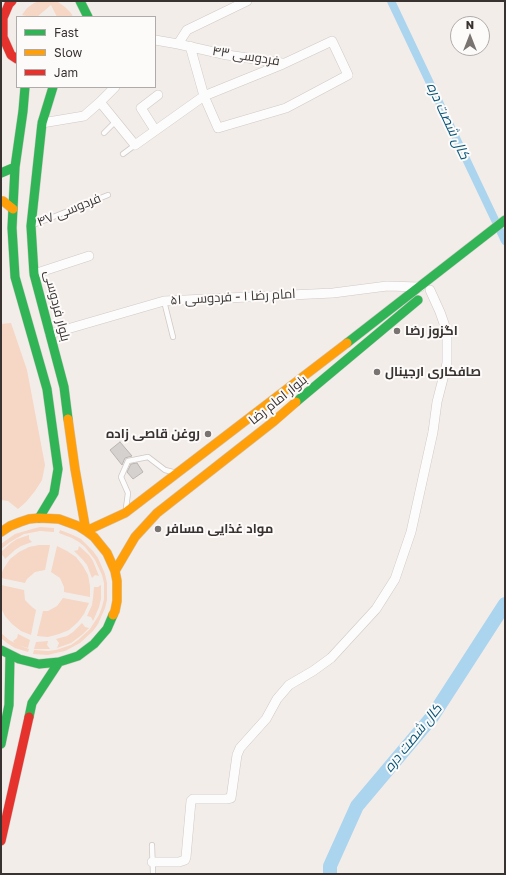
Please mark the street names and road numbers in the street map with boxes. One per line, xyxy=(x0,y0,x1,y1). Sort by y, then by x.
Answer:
street label: فردوسی ۴۳ xyxy=(211,43,281,69)
street label: فردوسی ۴۷ xyxy=(35,190,103,230)
street label: بلوار فردوسی xyxy=(41,269,73,343)
street label: امام رضا ۱ - فردوسی ۵۱ xyxy=(170,286,296,308)
street label: بلوار امام رضا xyxy=(246,372,310,428)

